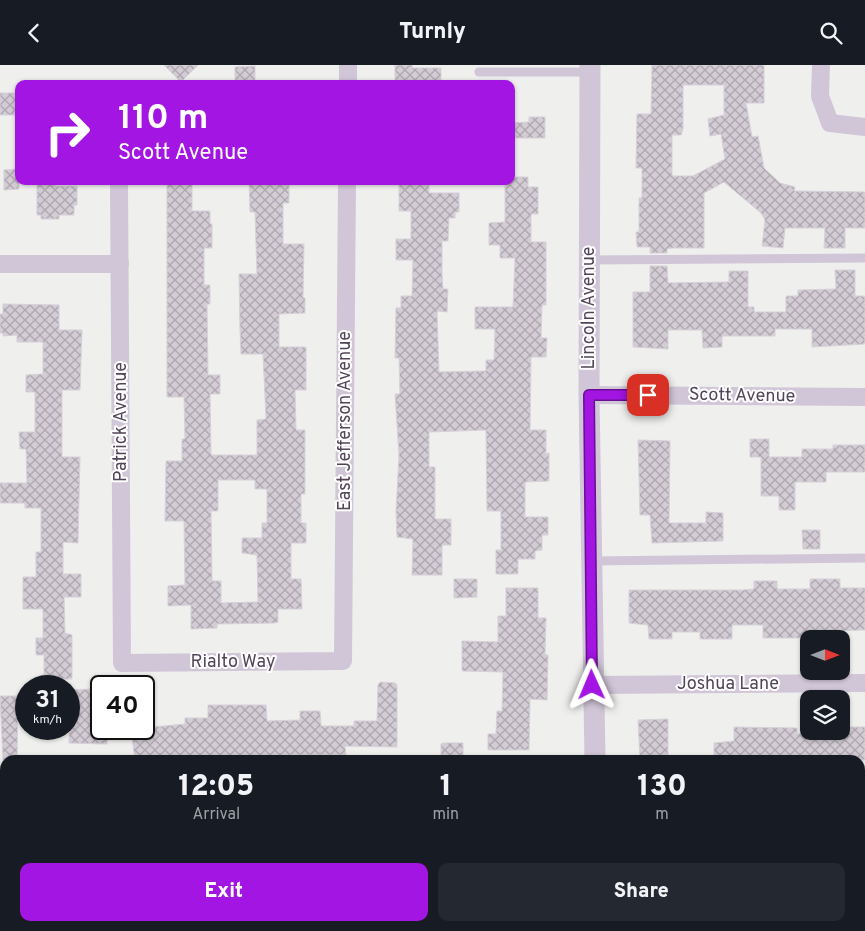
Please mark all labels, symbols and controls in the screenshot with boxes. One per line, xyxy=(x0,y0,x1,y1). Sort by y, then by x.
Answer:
icon: back xyxy=(20,19,48,47)
text: Turnly xyxy=(399,19,466,46)
icon: search xyxy=(817,19,845,47)
text: 110 m xyxy=(118,97,208,141)
icon: right xyxy=(35,100,100,165)
text: Scott Avenue xyxy=(118,140,248,167)
street label: Lincoln Avenue xyxy=(578,247,601,369)
street label: East Jefferson Avenue xyxy=(334,331,357,511)
street label: Patrick Avenue xyxy=(110,362,133,482)
pin xyxy=(627,374,669,416)
icon: arrive xyxy=(634,381,662,409)
street label: Scott Avenue xyxy=(689,384,795,408)
north arrow xyxy=(800,630,850,680)
map controls xyxy=(800,630,850,740)
street label: Rialto Way xyxy=(191,651,275,674)
position arrow xyxy=(565,658,617,710)
street label: Joshua Lane xyxy=(677,673,779,696)
speed limit sign: 40 xyxy=(90,675,155,740)
text: 31 xyxy=(35,685,60,717)
button: layers xyxy=(800,690,850,740)
text: km/h xyxy=(33,712,62,728)
text: 12:05 xyxy=(178,769,254,806)
text: 1 xyxy=(440,769,452,806)
text: 130 xyxy=(637,769,687,806)
text: Arrival xyxy=(192,805,240,825)
text: min xyxy=(432,805,459,825)
text: m xyxy=(655,805,669,825)
button: Exit xyxy=(20,863,428,921)
button: Share xyxy=(438,863,845,921)

